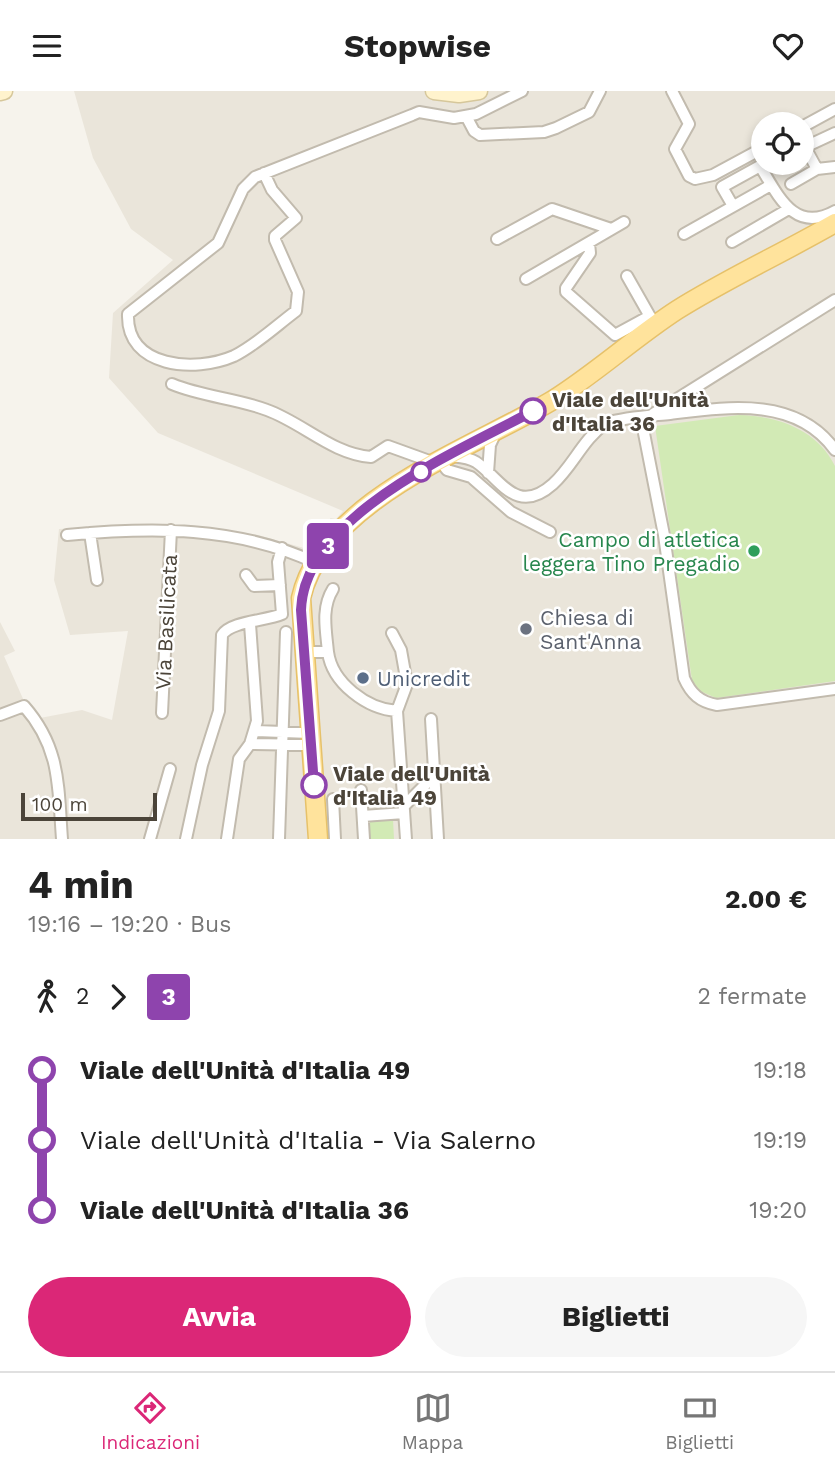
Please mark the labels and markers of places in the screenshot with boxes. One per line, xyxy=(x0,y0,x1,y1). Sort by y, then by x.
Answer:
place label: Viale dell'Unità d'Italia 36 xyxy=(552,387,710,436)
marker: Viale dell'Unità d'Italia 36 xyxy=(520,398,546,424)
unlabelled marker xyxy=(411,462,431,482)
place label: Campo di atletica leggera Tino Pregadio xyxy=(522,527,740,576)
marker: Campo di atletica leggera Tino Pregadio xyxy=(746,543,762,559)
place label: Chiesa di Sant'Anna xyxy=(540,605,641,654)
marker: Chiesa di Sant'Anna xyxy=(518,621,534,637)
place label: Unicredit xyxy=(377,666,470,691)
marker: Unicredit xyxy=(355,670,371,686)
place label: Viale dell'Unità d'Italia 49 xyxy=(333,761,491,810)
marker: Viale dell'Unità d'Italia 49 xyxy=(301,772,327,798)

